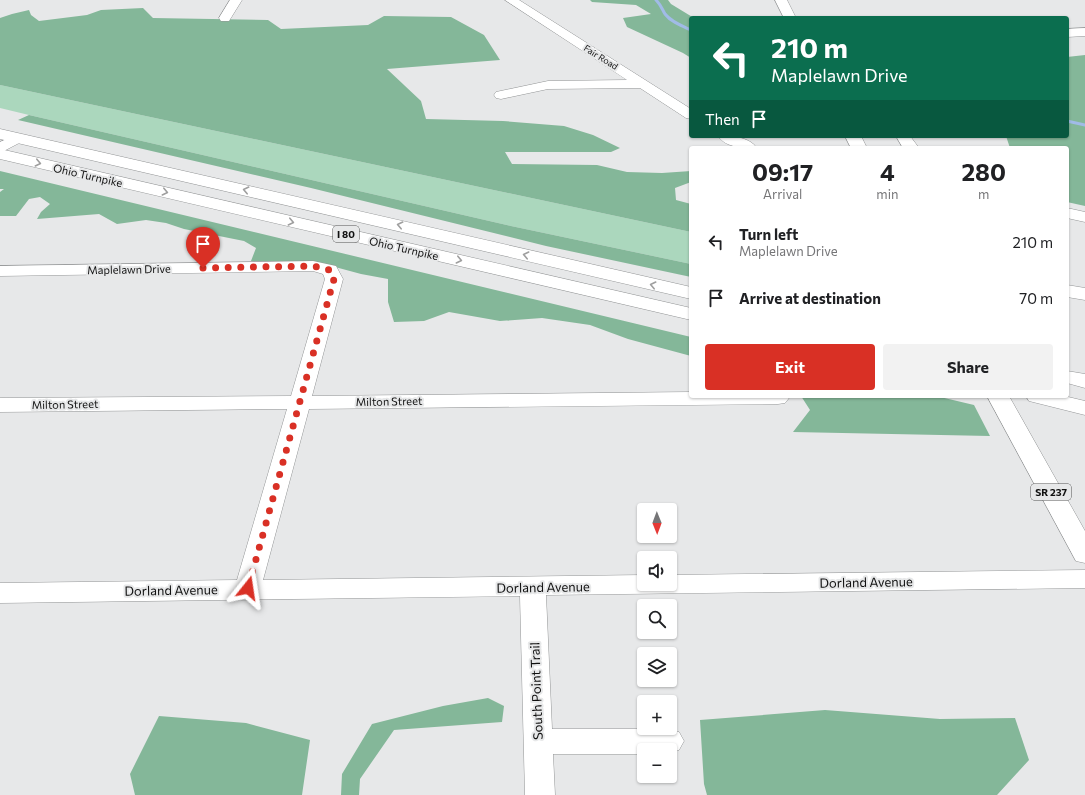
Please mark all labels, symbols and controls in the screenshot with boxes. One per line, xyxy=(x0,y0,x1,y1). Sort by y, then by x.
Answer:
text: 210 m xyxy=(771,30,848,64)
icon: left xyxy=(705,32,757,84)
street label: Fair Road xyxy=(582,42,620,72)
text: Maplelawn Drive xyxy=(771,64,908,86)
icon: arrive xyxy=(748,108,770,130)
text: Then xyxy=(705,110,740,128)
text: 09:17 xyxy=(752,157,813,186)
text: 4 xyxy=(880,157,895,186)
text: 280 xyxy=(962,157,1006,186)
one-way arrow xyxy=(35,159,41,167)
street label: Ohio Turnpike xyxy=(52,161,124,189)
text: Arrival xyxy=(763,186,802,202)
text: min xyxy=(876,186,898,202)
text: m xyxy=(978,186,989,202)
one-way arrow xyxy=(243,187,249,195)
one-way arrow xyxy=(161,188,168,196)
one-way arrow xyxy=(288,217,295,225)
one-way arrow xyxy=(397,222,403,230)
text: Turn left xyxy=(739,225,798,243)
road number: I 80 xyxy=(333,226,359,242)
pin xyxy=(186,227,220,268)
icon: left xyxy=(705,231,727,253)
icon: arrive xyxy=(192,233,214,255)
text: 210 m xyxy=(1013,233,1053,251)
street label: Ohio Turnpike xyxy=(368,234,440,262)
text: Maplelawn Drive xyxy=(739,243,838,259)
one-way arrow xyxy=(523,251,530,259)
one-way arrow xyxy=(456,256,462,264)
street label: Maplelawn Drive xyxy=(87,262,171,276)
one-way arrow xyxy=(650,281,656,289)
icon: arrive xyxy=(705,287,727,309)
text: Arrive at destination xyxy=(739,289,881,307)
text: 70 m xyxy=(1019,289,1053,307)
button: Exit xyxy=(705,344,875,390)
button: Share xyxy=(883,344,1053,390)
street label: Milton Street xyxy=(356,394,423,408)
street label: Milton Street xyxy=(32,397,99,411)
road number: SR 237 xyxy=(1031,484,1071,500)
north arrow xyxy=(637,503,677,543)
map controls xyxy=(637,503,677,783)
button: sound xyxy=(637,551,677,591)
position arrow xyxy=(227,567,269,609)
street label: Dorland Avenue xyxy=(819,573,913,591)
street label: Dorland Avenue xyxy=(496,578,590,596)
street label: Dorland Avenue xyxy=(124,581,218,599)
button: search xyxy=(637,599,677,639)
street label: South Point Trail xyxy=(526,642,546,740)
button: layers xyxy=(637,647,677,687)
button: + xyxy=(637,695,677,735)
button: − xyxy=(637,743,677,783)

